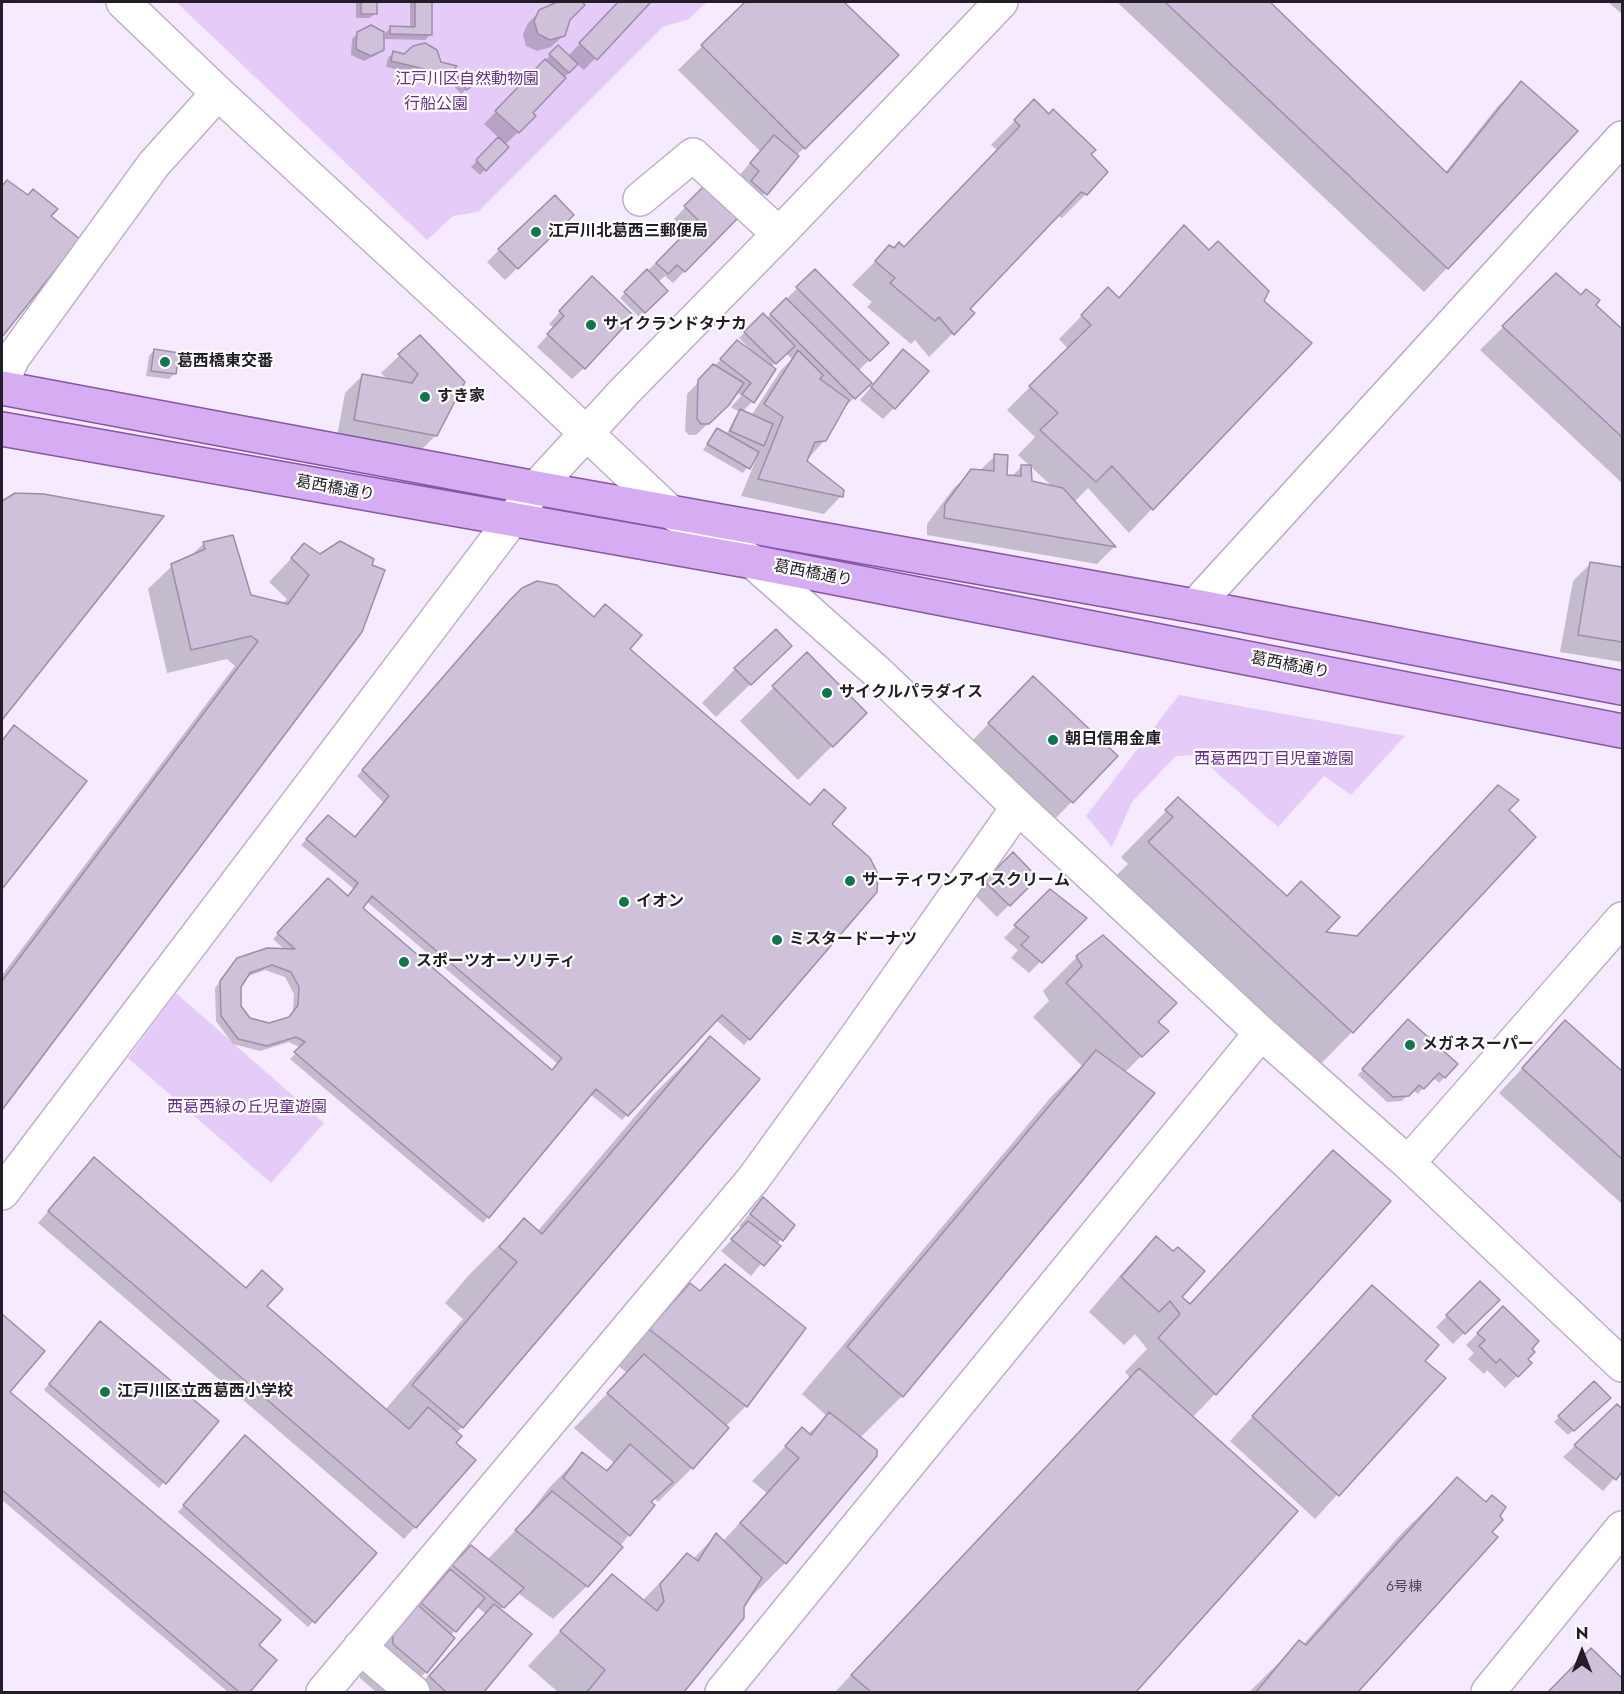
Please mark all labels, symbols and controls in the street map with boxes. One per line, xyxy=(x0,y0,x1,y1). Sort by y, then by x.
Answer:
park label: 江戸川区自然動物園 xyxy=(395,70,539,90)
park label: 行船公園 xyxy=(404,95,468,115)
place label: 江戸川北葛西三郵便局 xyxy=(548,222,708,242)
marker: 江戸川北葛西三郵便局 xyxy=(529,225,543,239)
place label: サイクランドタナカ xyxy=(603,315,747,335)
marker: サイクランドタナカ xyxy=(584,318,598,332)
place label: 葛西橋東交番 xyxy=(177,352,273,372)
marker: 葛西橋東交番 xyxy=(158,355,172,369)
place label: すき家 xyxy=(437,387,485,407)
marker: すき家 xyxy=(418,390,432,404)
street label: 葛西橋通り xyxy=(294,473,376,505)
street label: 葛西橋通り xyxy=(772,557,854,591)
street label: 葛西橋通り xyxy=(1249,649,1331,683)
place label: サイクルパラダイス xyxy=(839,683,983,703)
marker: サイクルパラダイス xyxy=(820,686,834,700)
place label: 朝日信用金庫 xyxy=(1065,730,1161,750)
marker: 朝日信用金庫 xyxy=(1046,733,1060,747)
park label: 西葛西四丁目児童遊園 xyxy=(1194,750,1354,770)
place label: サーティワンアイスクリーム xyxy=(862,871,1070,891)
marker: サーティワンアイスクリーム xyxy=(843,874,857,888)
place label: イオン xyxy=(636,892,684,912)
marker: イオン xyxy=(617,895,631,909)
place label: ミスタードーナツ xyxy=(789,930,917,950)
marker: ミスタードーナツ xyxy=(770,933,784,947)
place label: スポーツオーソリティ xyxy=(416,952,576,972)
marker: スポーツオーソリティ xyxy=(397,955,411,969)
place label: メガネスーパー xyxy=(1422,1035,1534,1055)
marker: メガネスーパー xyxy=(1403,1038,1417,1052)
park label: 西葛西緑の丘児童遊園 xyxy=(167,1098,327,1118)
place label: 江戸川区立西葛西小学校 xyxy=(117,1382,293,1402)
marker: 江戸川区立西葛西小学校 xyxy=(98,1385,112,1399)
house number: 6号棟 xyxy=(1386,1580,1422,1596)
north arrow xyxy=(1552,1622,1612,1682)
text: N xyxy=(1576,1622,1588,1645)

